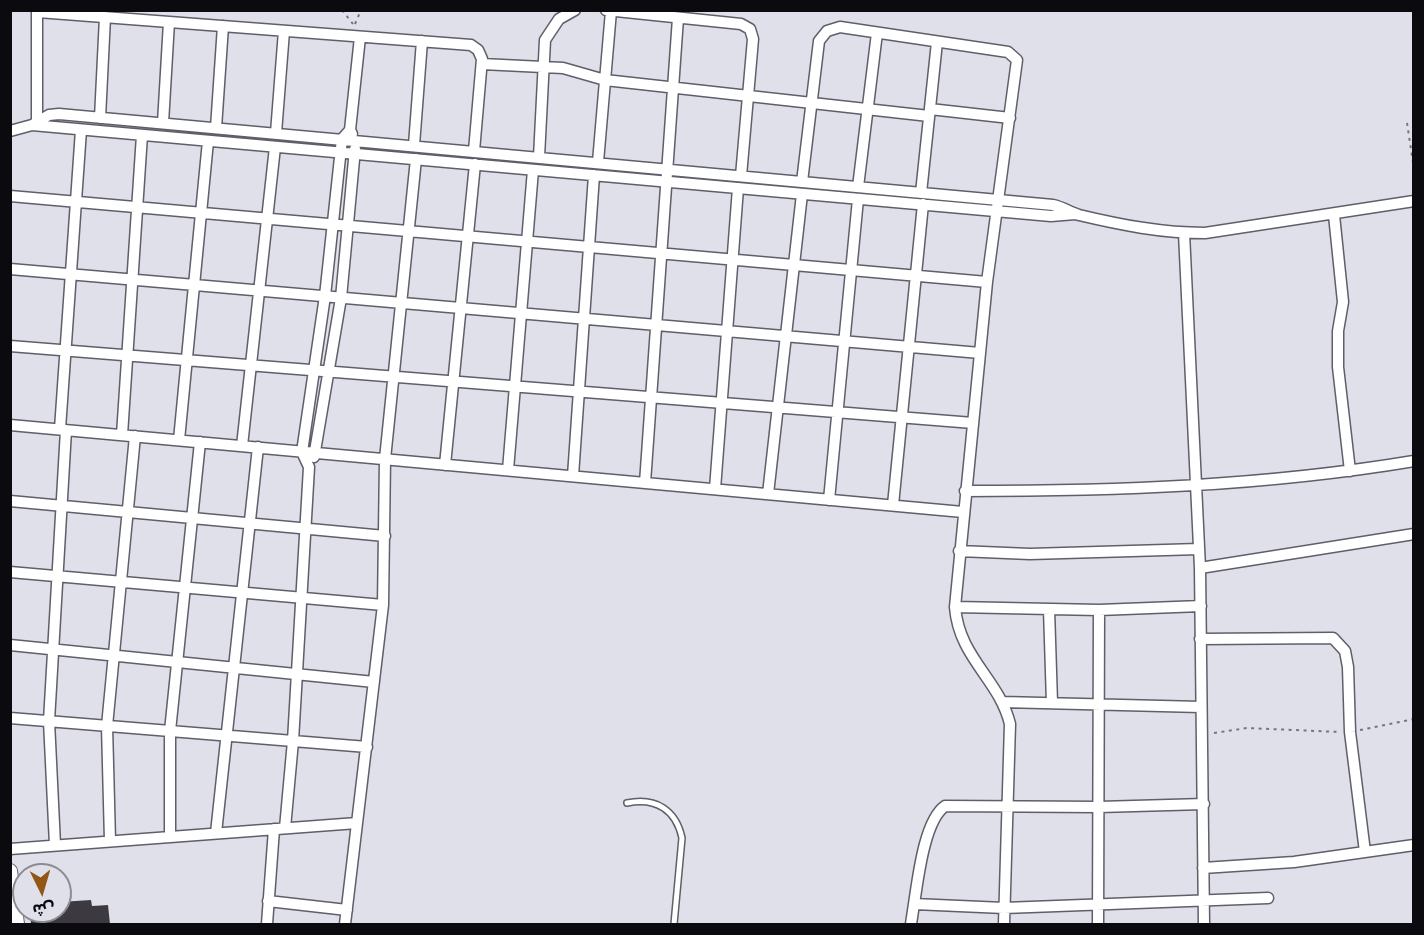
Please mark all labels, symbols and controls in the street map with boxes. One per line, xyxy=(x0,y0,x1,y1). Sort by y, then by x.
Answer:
north arrow xyxy=(12,863,72,923)
text: ش xyxy=(32,899,55,920)

